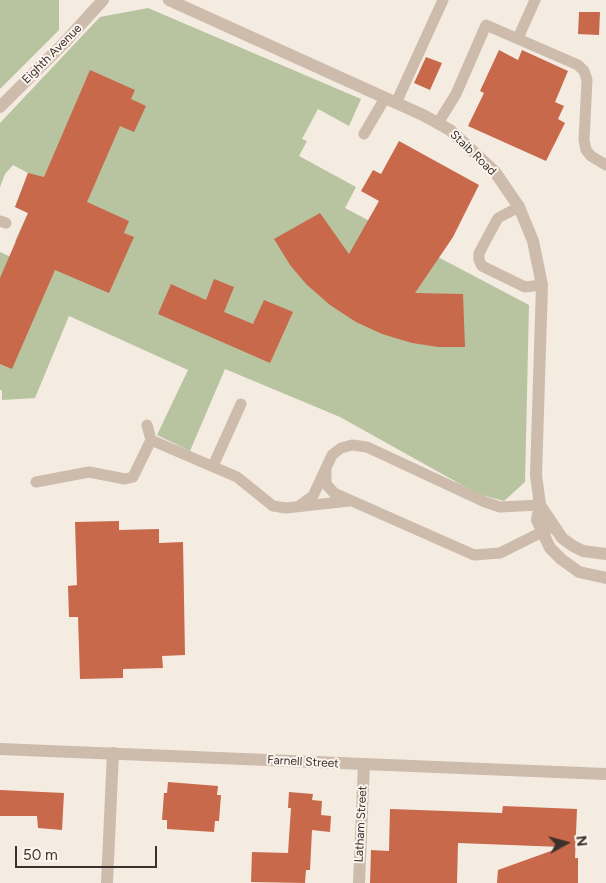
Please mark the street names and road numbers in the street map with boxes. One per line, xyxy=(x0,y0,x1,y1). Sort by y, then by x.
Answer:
street label: Eighth Avenue xyxy=(19,21,85,87)
street label: Staib Road xyxy=(447,128,499,178)
street label: Farnell Street xyxy=(267,753,339,771)
street label: Latham Street xyxy=(352,785,370,863)

